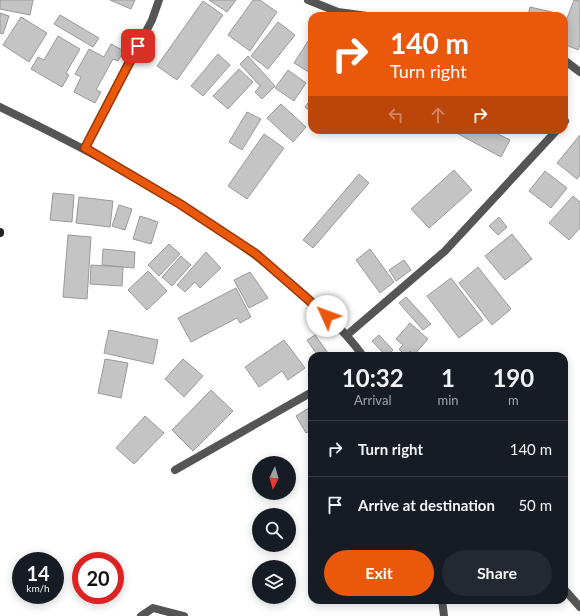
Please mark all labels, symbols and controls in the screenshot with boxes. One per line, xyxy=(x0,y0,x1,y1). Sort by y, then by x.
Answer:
text: 140 m xyxy=(390,26,469,60)
icon: right xyxy=(324,28,376,80)
pin xyxy=(121,29,155,63)
icon: arrive xyxy=(127,35,149,57)
text: Turn right xyxy=(390,60,467,82)
icon: left xyxy=(385,104,407,126)
icon: ahead xyxy=(427,104,449,126)
icon: right xyxy=(469,104,491,126)
position arrow xyxy=(306,295,348,337)
text: 10:32 xyxy=(342,363,404,392)
text: 1 xyxy=(441,363,455,392)
text: 190 xyxy=(492,363,534,392)
text: Arrival xyxy=(354,392,391,408)
text: min xyxy=(438,392,459,408)
text: m xyxy=(508,392,519,408)
icon: right xyxy=(324,438,346,460)
text: Turn right xyxy=(358,440,423,458)
text: 140 m xyxy=(510,440,552,458)
north arrow xyxy=(252,456,296,500)
map controls xyxy=(252,456,296,604)
icon: arrive xyxy=(324,494,346,516)
text: Arrive at destination xyxy=(358,496,495,514)
text: 50 m xyxy=(518,496,552,514)
button: search xyxy=(252,508,296,552)
button: Exit xyxy=(324,550,434,596)
button: Share xyxy=(442,550,552,596)
speed limit sign: 20 xyxy=(72,552,124,604)
button: layers xyxy=(252,560,296,604)
text: 14 xyxy=(26,561,50,585)
text: km/h xyxy=(26,582,50,594)

